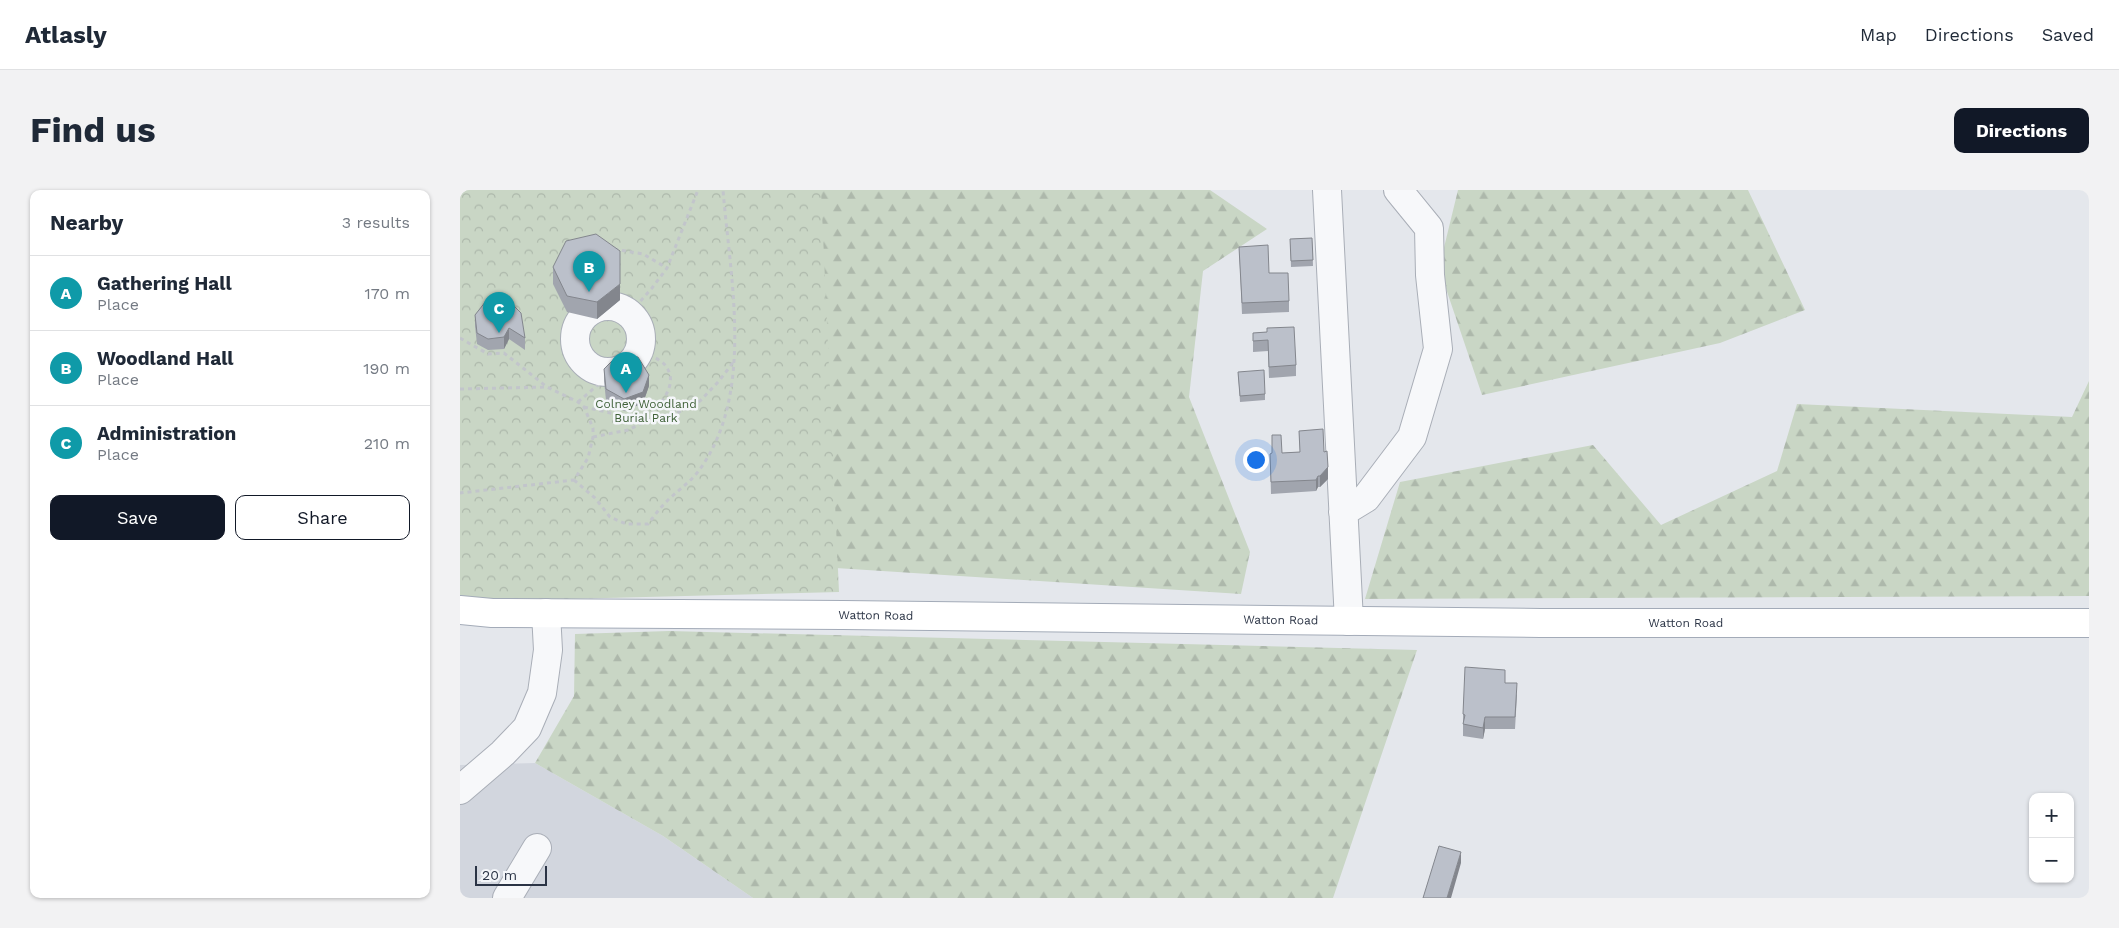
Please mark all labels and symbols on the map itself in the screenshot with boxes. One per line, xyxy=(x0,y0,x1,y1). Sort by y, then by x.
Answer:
pin: B xyxy=(573,251,605,292)
pin: C xyxy=(483,292,515,333)
pin: A xyxy=(610,352,642,393)
park label: Colney Woodland Burial Park xyxy=(595,397,697,425)
your location xyxy=(1243,447,1269,473)
street label: Watton Road xyxy=(838,608,913,623)
street label: Watton Road xyxy=(1243,613,1318,627)
street label: Watton Road xyxy=(1648,616,1723,630)
scale bar xyxy=(475,863,548,886)

